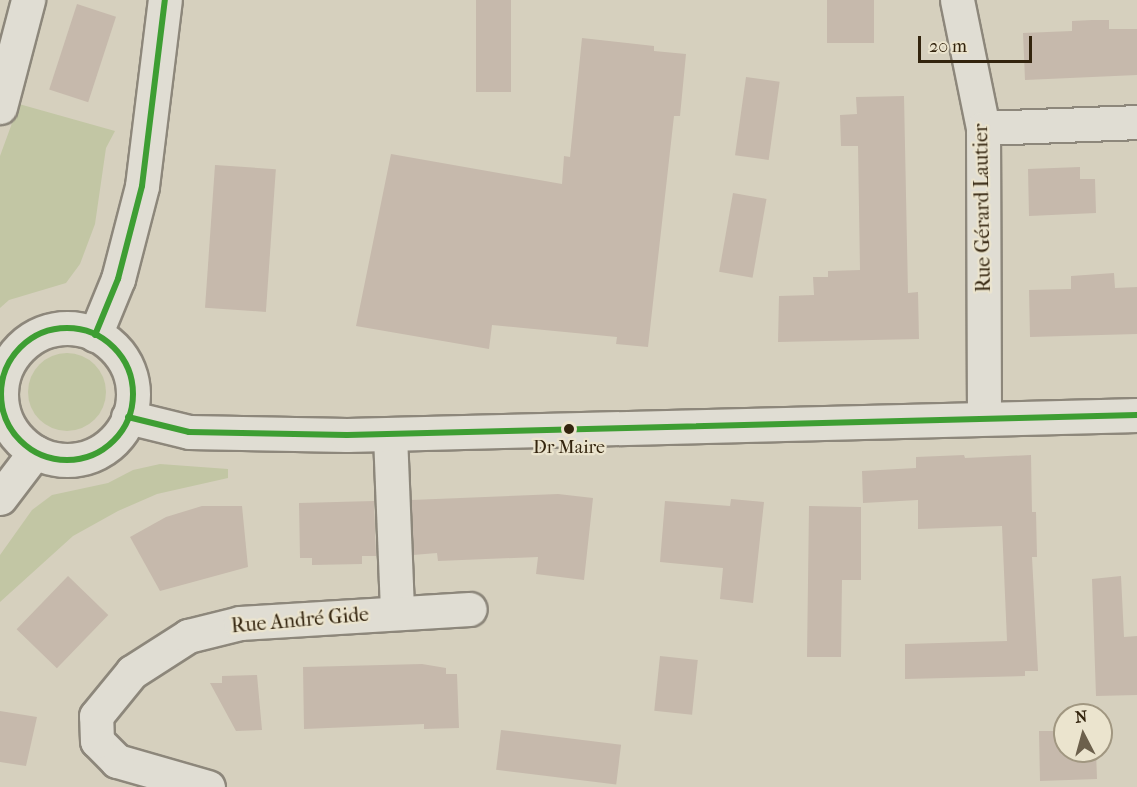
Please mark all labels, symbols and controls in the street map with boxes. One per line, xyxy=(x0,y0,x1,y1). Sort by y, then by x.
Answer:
scale bar xyxy=(921,24,1035,62)
text: 20 m xyxy=(929,36,967,57)
street label: Rue Gérard Lautier xyxy=(969,123,995,293)
marker: Dr Maire xyxy=(563,423,575,435)
place label: Dr Maire xyxy=(533,437,605,459)
street label: Rue André Gide xyxy=(230,602,370,638)
north arrow xyxy=(1053,703,1113,763)
text: N xyxy=(1074,707,1088,727)

